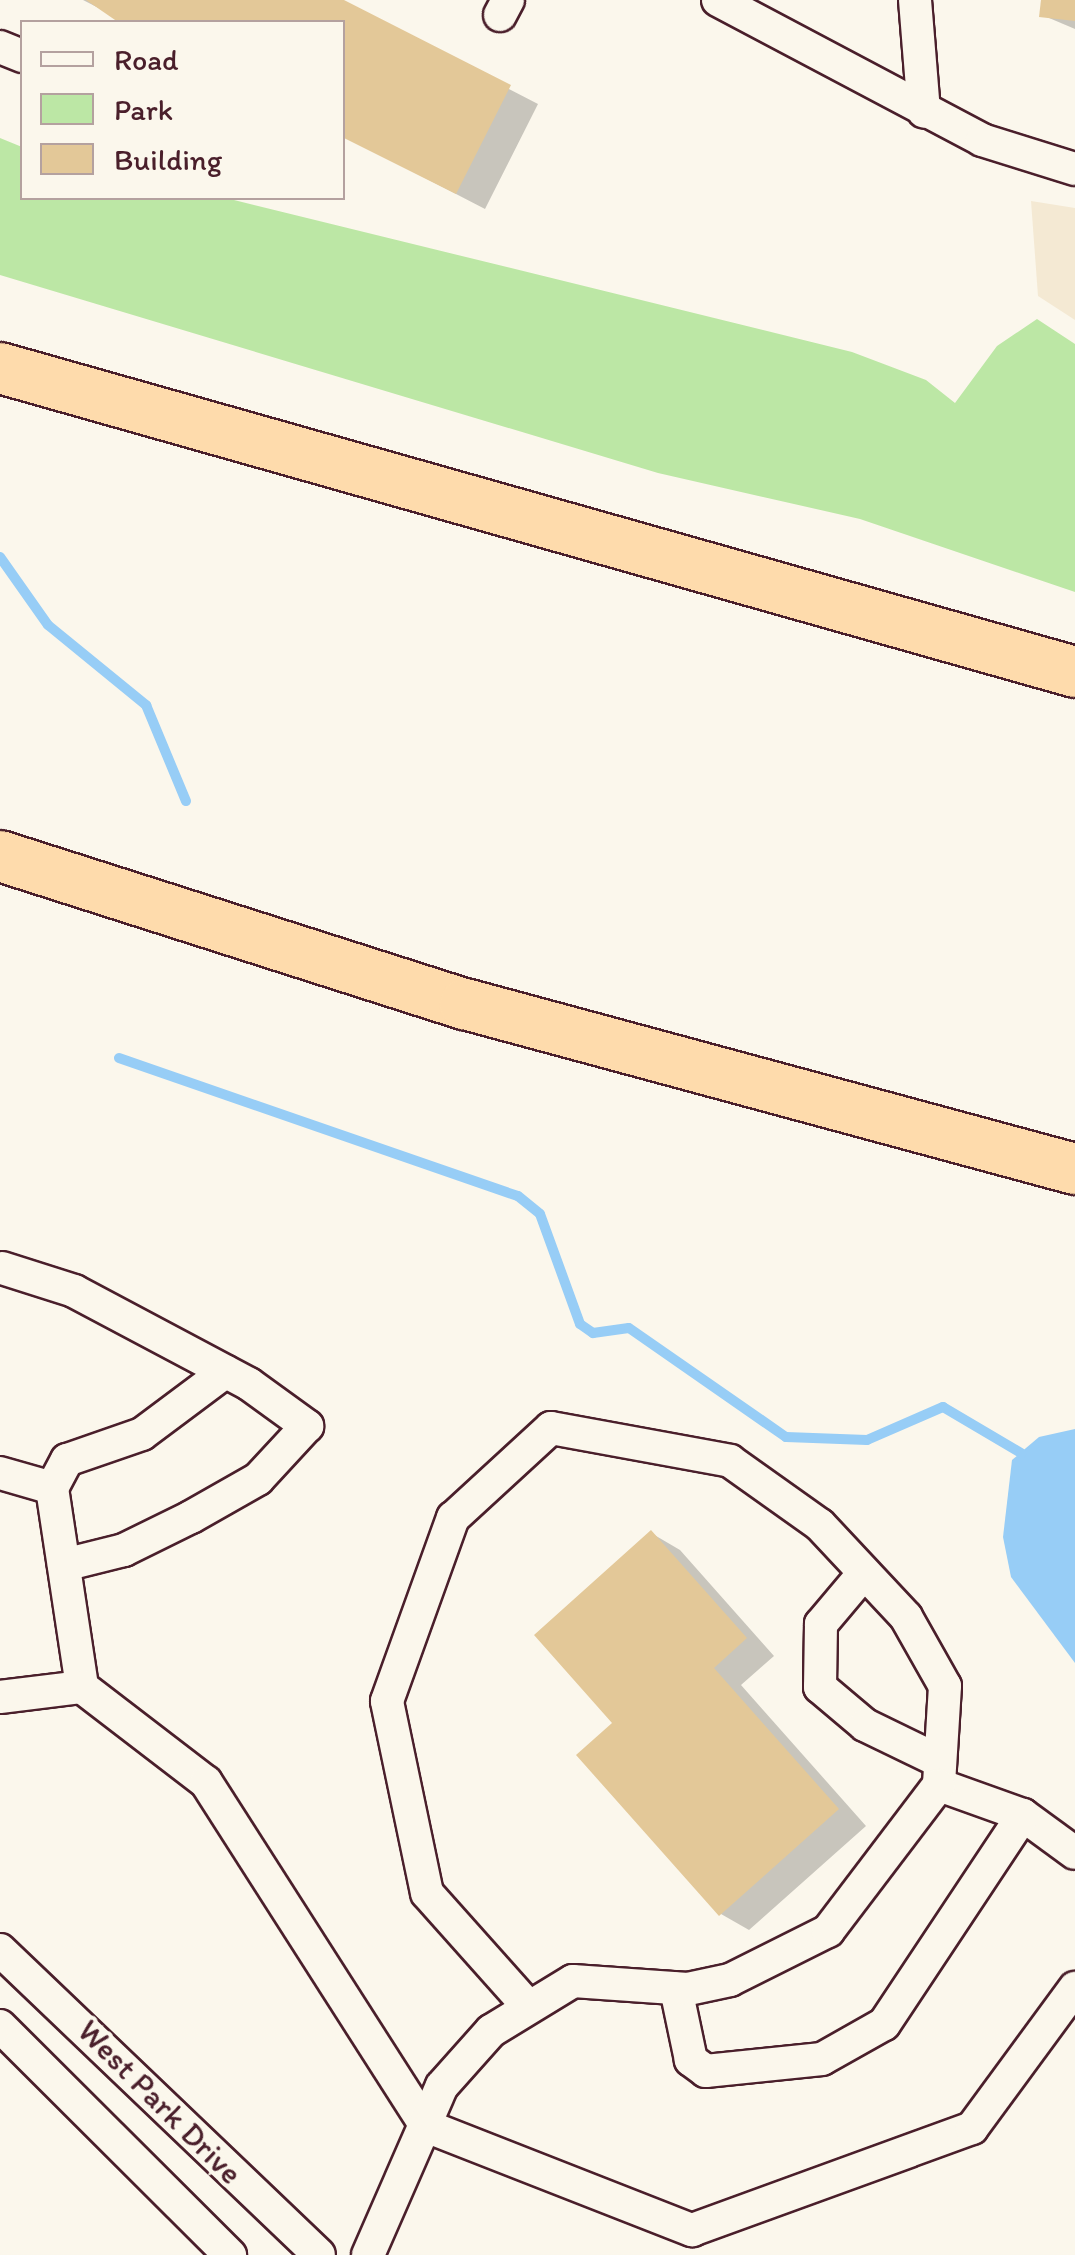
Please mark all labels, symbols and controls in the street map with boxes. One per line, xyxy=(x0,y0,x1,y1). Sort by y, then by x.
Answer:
legend xyxy=(20,20,345,200)
text: Road xyxy=(114,41,179,78)
text: Park xyxy=(114,91,173,128)
text: Building xyxy=(114,141,222,178)
street label: West Park Drive xyxy=(70,2012,250,2192)

